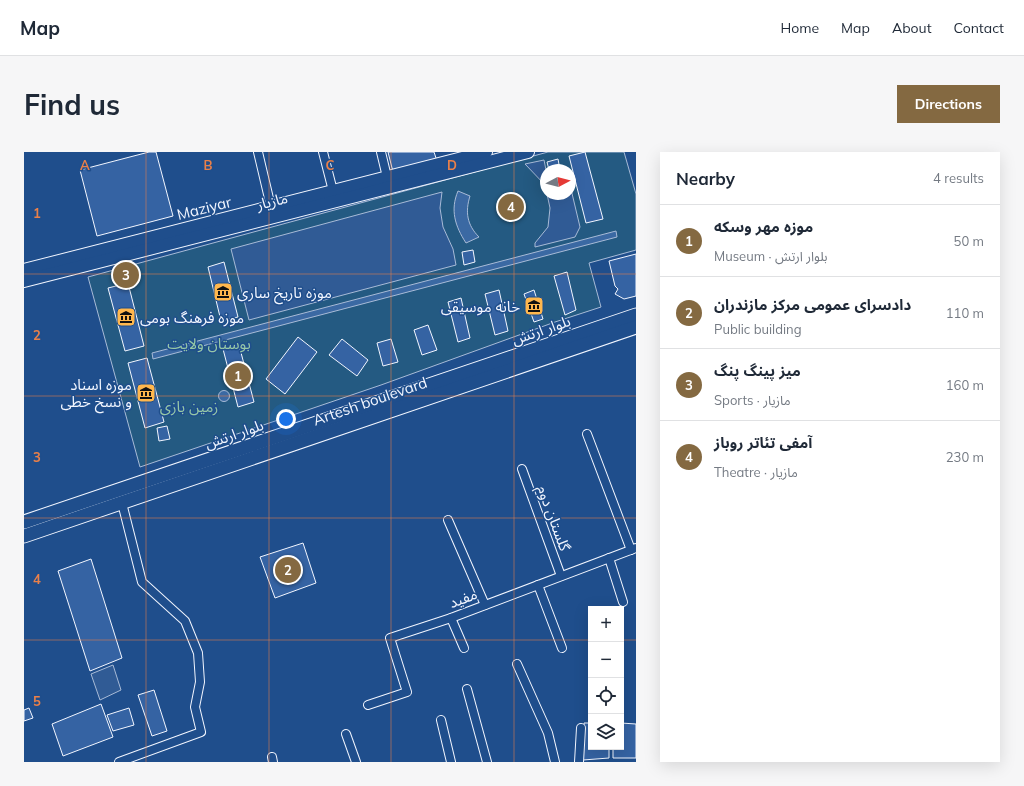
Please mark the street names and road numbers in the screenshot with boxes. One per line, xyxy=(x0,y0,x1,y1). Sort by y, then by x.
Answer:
street label: مازیار xyxy=(253,188,290,214)
street label: Maziyar xyxy=(175,192,234,224)
street label: بلوار ارتش xyxy=(509,311,573,349)
street label: Artesh boulevard xyxy=(310,373,430,429)
street label: بلوار ارتش xyxy=(202,415,266,453)
street label: گلستان دوم xyxy=(531,482,575,555)
street label: مفید xyxy=(446,584,480,612)

